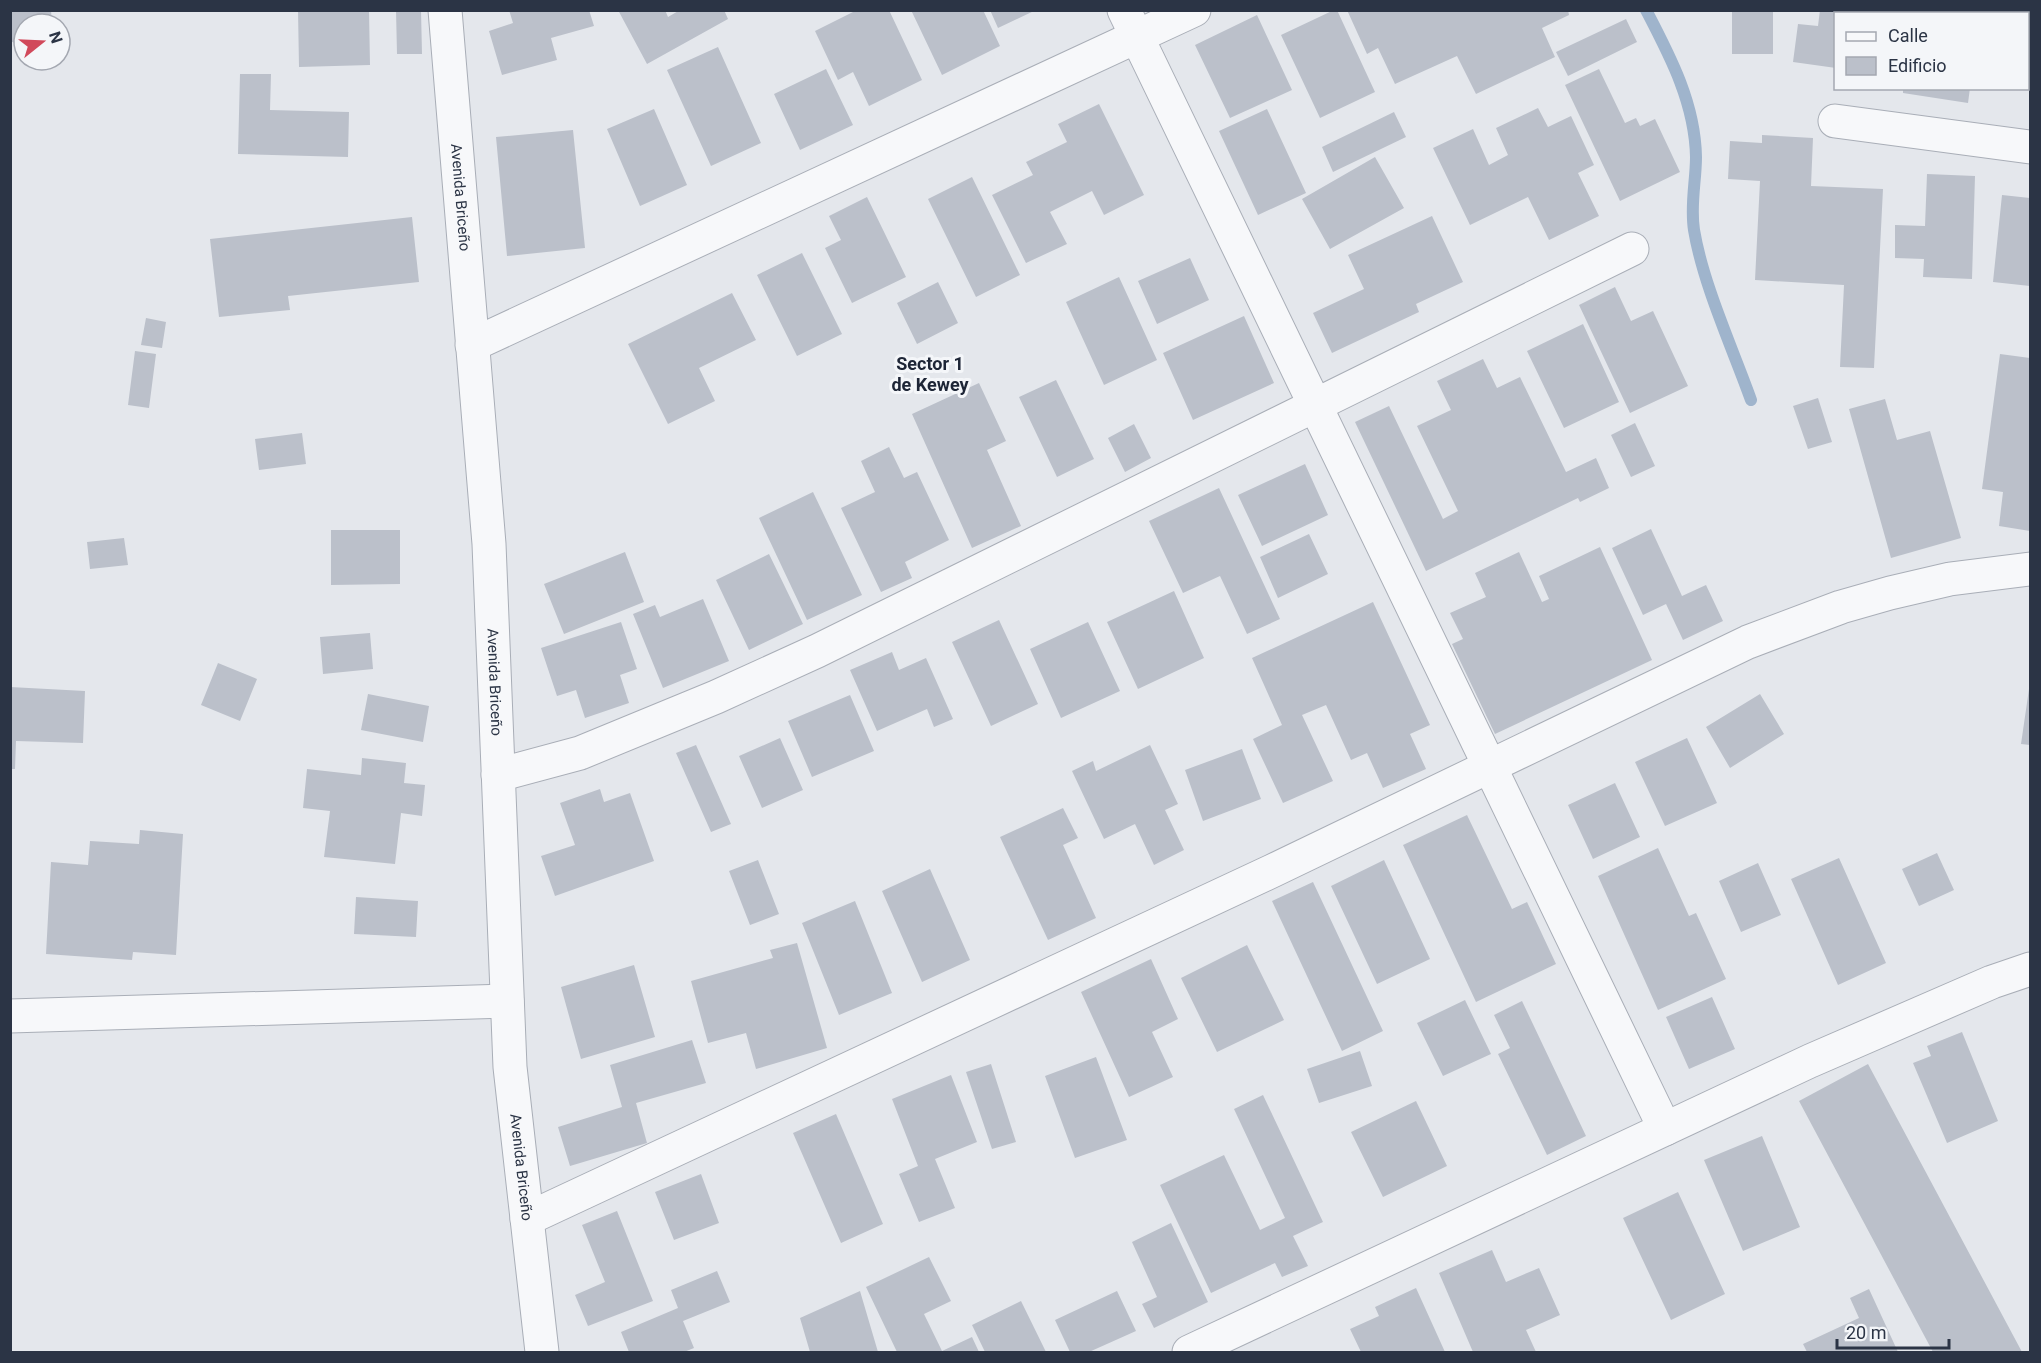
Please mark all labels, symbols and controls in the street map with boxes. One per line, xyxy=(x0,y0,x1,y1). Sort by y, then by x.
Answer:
north arrow xyxy=(12,12,72,72)
legend xyxy=(1834,12,2029,90)
text: Calle xyxy=(1888,25,1928,46)
text: N xyxy=(45,29,67,46)
text: Edificio xyxy=(1888,55,1947,76)
street label: Avenida Briceño xyxy=(447,143,474,252)
district label: Sector 1 de Kewey xyxy=(891,353,970,395)
street label: Avenida Briceño xyxy=(483,628,506,736)
street label: Avenida Briceño xyxy=(506,1113,536,1222)
scale bar xyxy=(1837,1312,1950,1350)
text: 20 m xyxy=(1846,1322,1886,1343)

